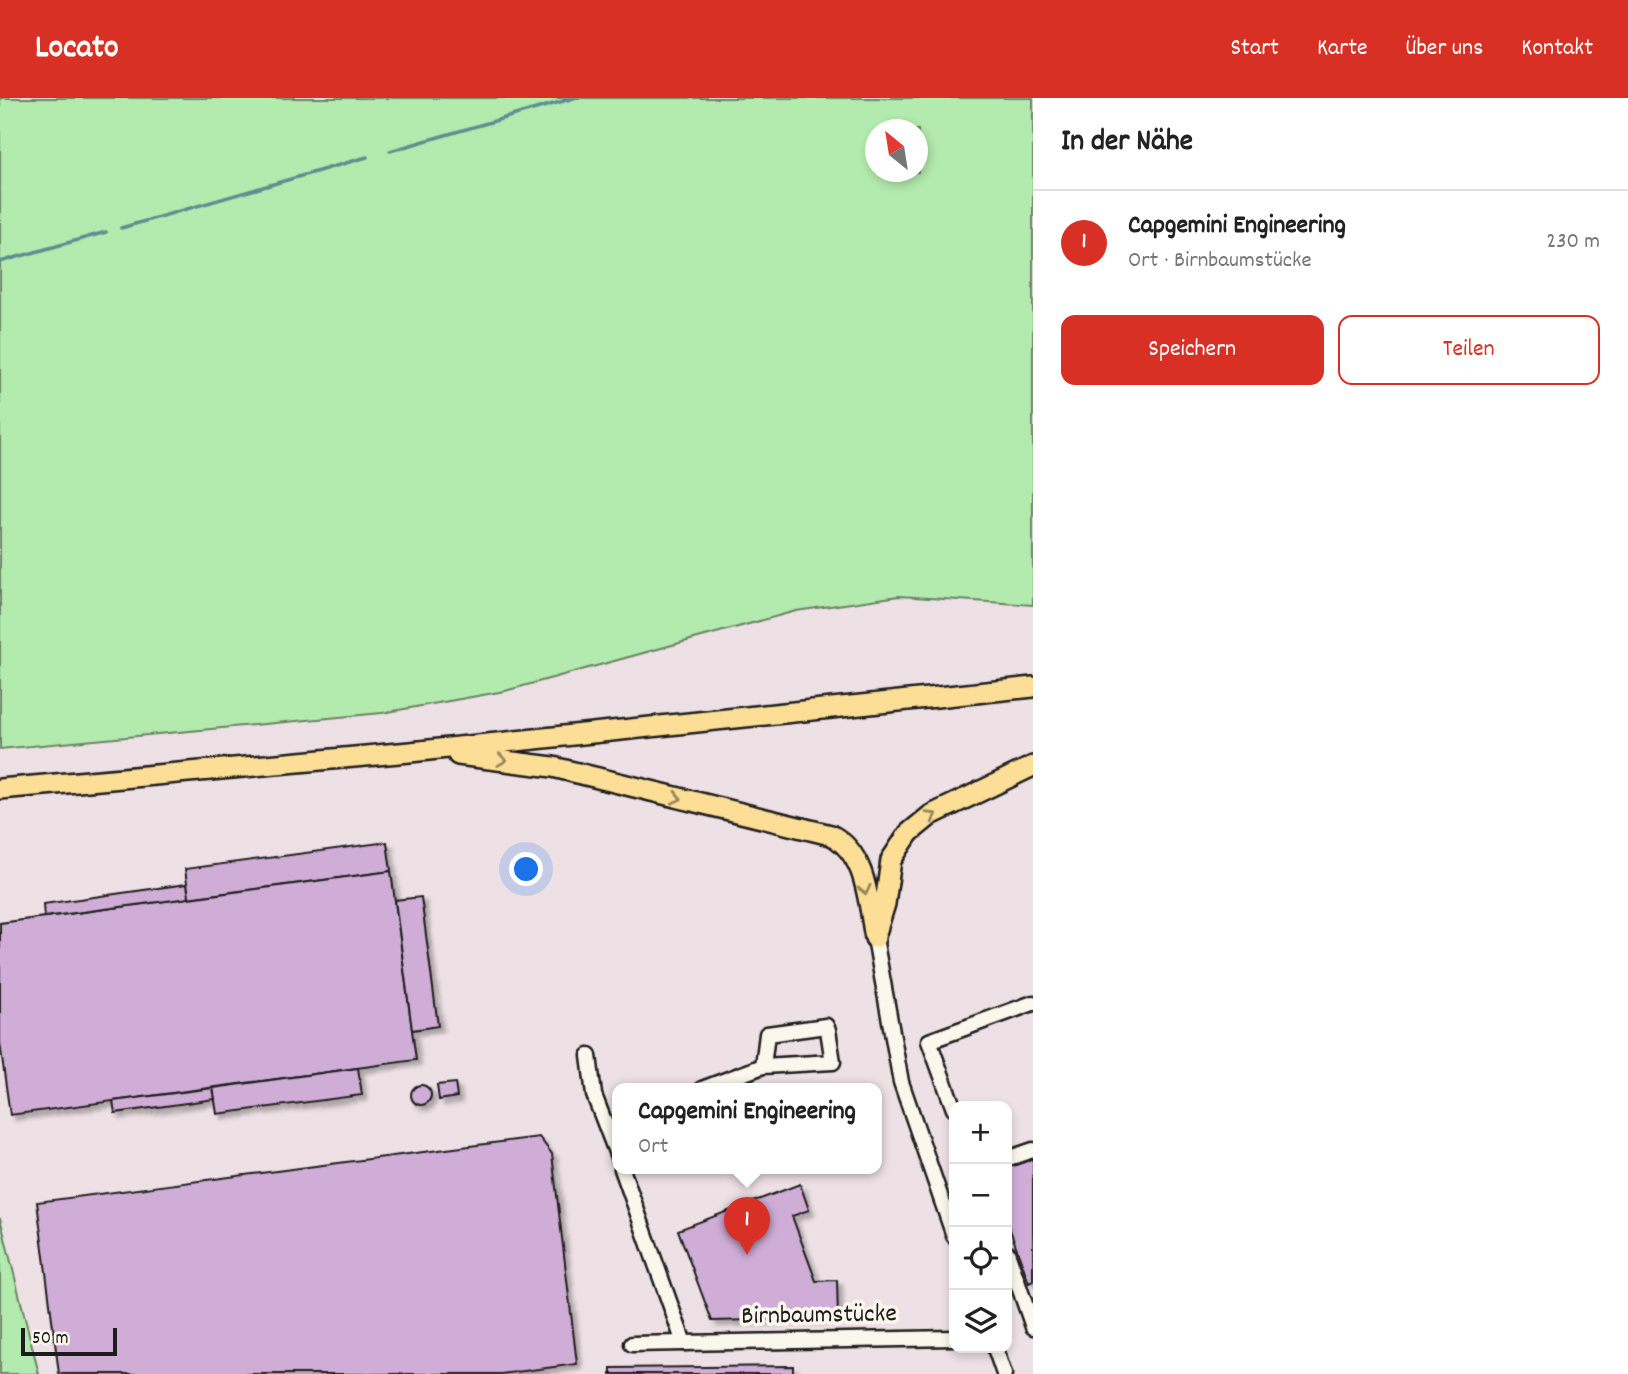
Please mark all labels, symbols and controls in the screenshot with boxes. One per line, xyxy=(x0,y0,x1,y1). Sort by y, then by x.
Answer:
text: Locato xyxy=(35,26,119,73)
text: Start xyxy=(1230,32,1279,66)
text: Karte xyxy=(1317,32,1368,66)
text: Über uns xyxy=(1406,32,1483,66)
text: Kontakt xyxy=(1521,32,1593,66)
north arrow xyxy=(865,119,928,182)
text: In der Nähe xyxy=(1061,122,1193,165)
text: Capgemini Engineering xyxy=(1128,208,1346,245)
text: 1 xyxy=(1081,226,1087,259)
text: 230 m xyxy=(1546,226,1600,259)
text: Ort · Birnbaumstücke xyxy=(1128,245,1312,278)
button: Speichern xyxy=(1061,315,1324,385)
button: Teilen xyxy=(1338,315,1600,385)
one-way arrow xyxy=(496,753,508,768)
one-way arrow xyxy=(671,790,683,804)
one-way arrow xyxy=(925,811,938,824)
your location xyxy=(509,852,543,886)
one-way arrow xyxy=(857,884,872,896)
popup xyxy=(612,1083,882,1174)
text: Capgemini Engineering xyxy=(638,1094,856,1131)
map controls xyxy=(949,1101,1012,1353)
button: + xyxy=(949,1101,1012,1164)
text: Ort xyxy=(638,1131,668,1164)
button: − xyxy=(949,1164,1012,1227)
pin: 1 xyxy=(724,1197,770,1255)
button: locate xyxy=(949,1227,1012,1290)
button: layers xyxy=(949,1290,1012,1353)
street label: Birnbaumstücke xyxy=(741,1296,897,1336)
scale bar xyxy=(21,1325,117,1357)
text: 50 m xyxy=(32,1326,69,1353)

